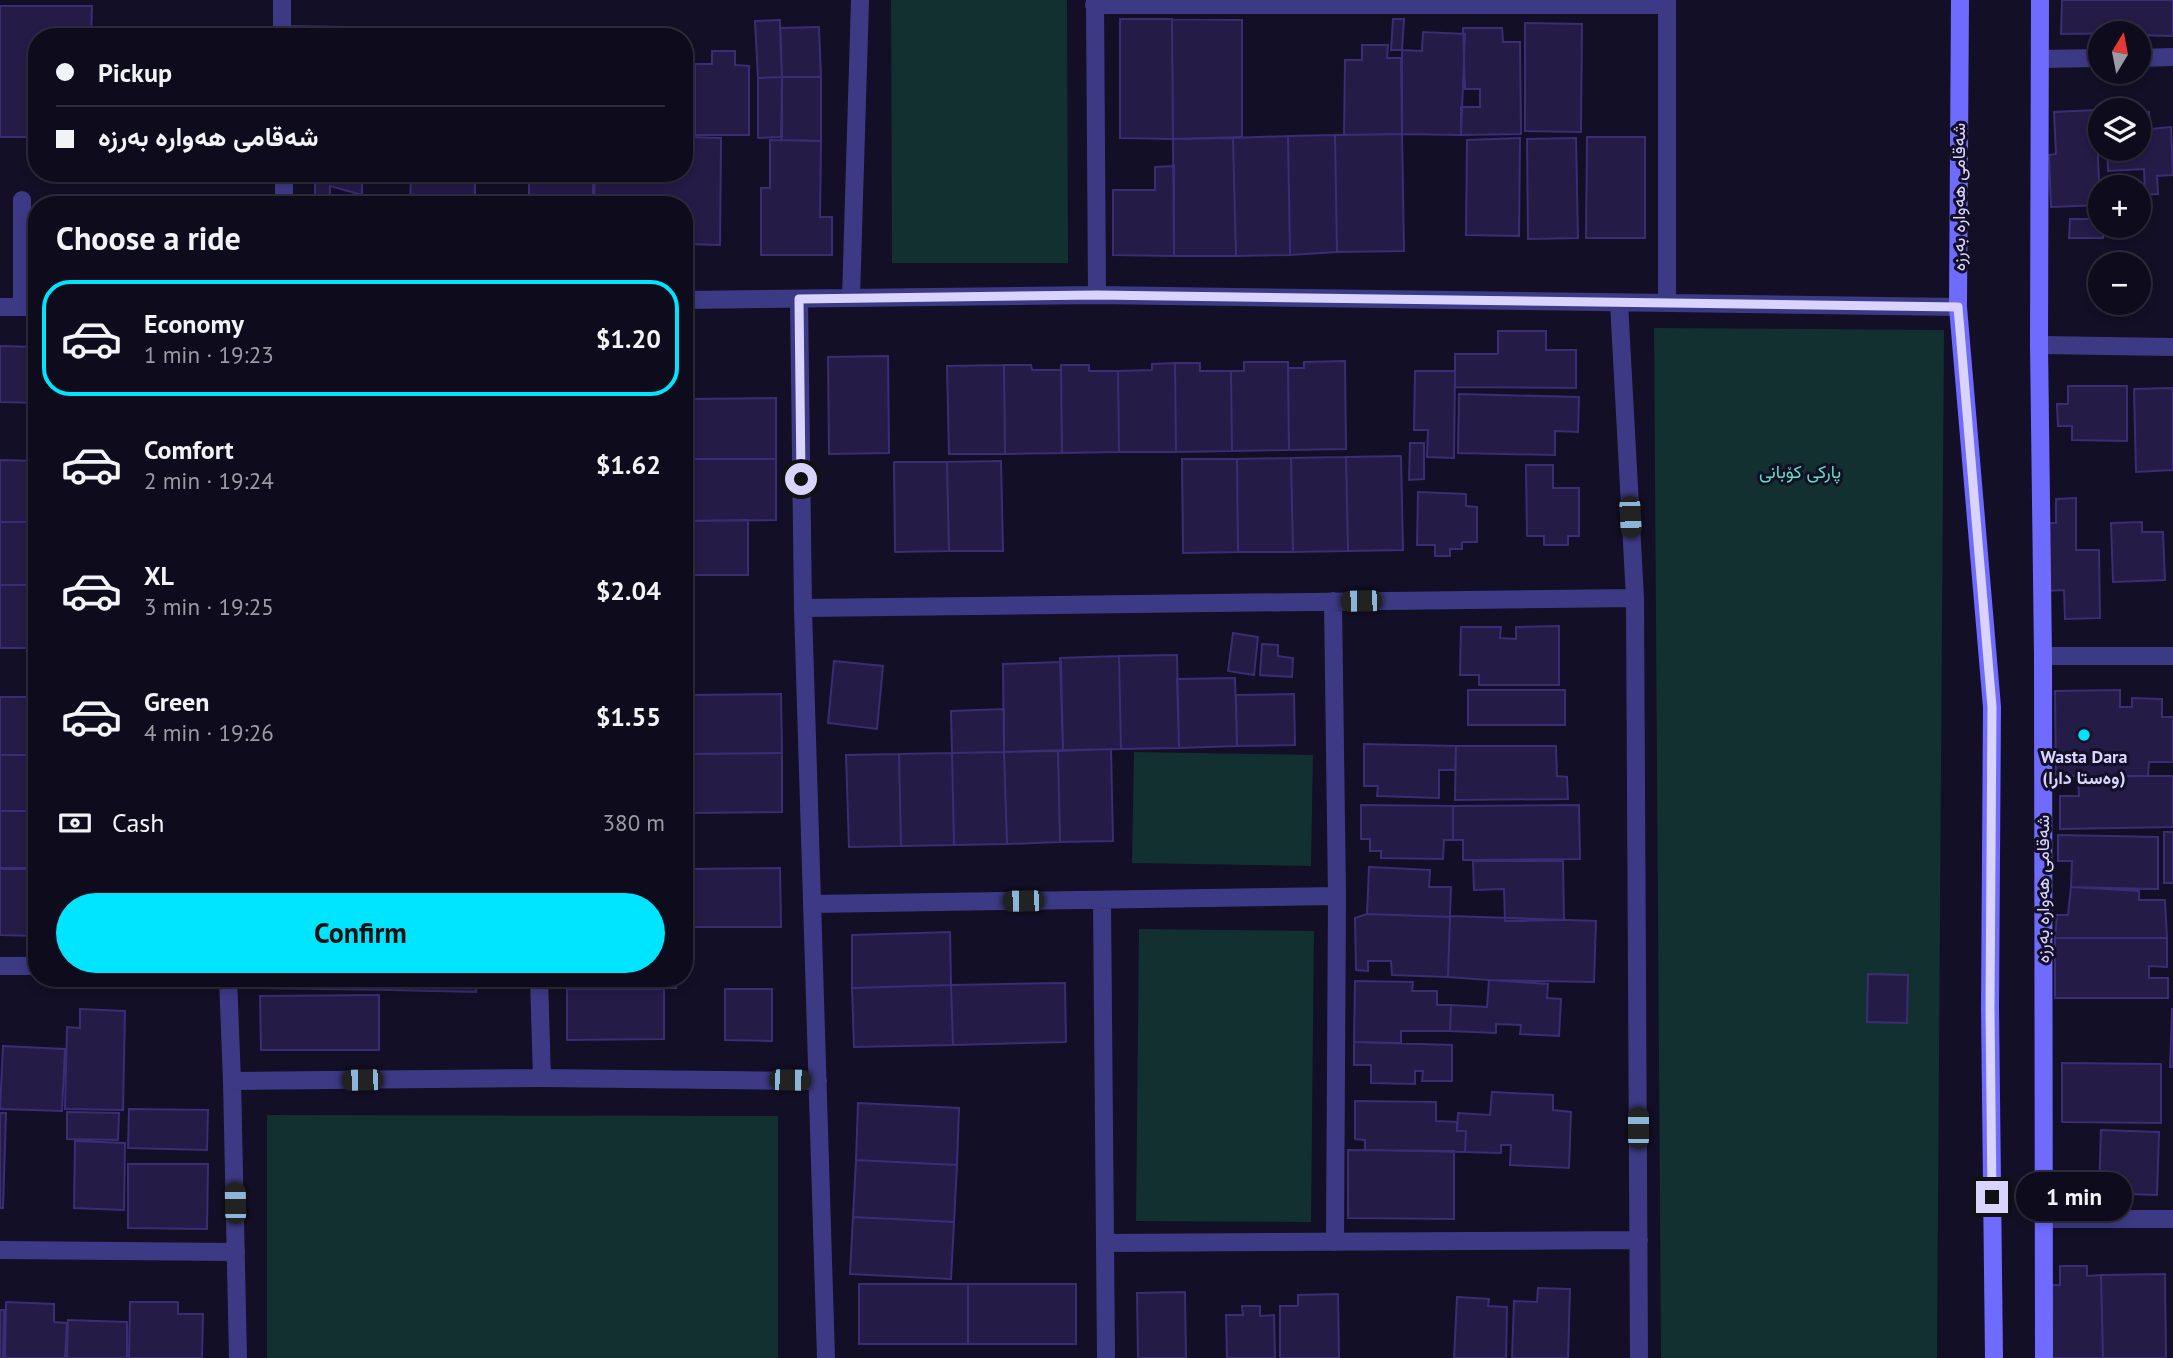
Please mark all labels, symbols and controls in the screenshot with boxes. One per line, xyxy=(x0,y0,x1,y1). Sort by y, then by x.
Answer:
north arrow xyxy=(2088,21,2151,84)
map controls xyxy=(2088,21,2151,315)
text: Pickup xyxy=(98,56,172,89)
button: layers xyxy=(2088,98,2151,161)
text: شەقامی هەوارە بەرزە xyxy=(98,120,319,153)
street label: شەقامی هەوارە بەرزە xyxy=(1947,123,1970,271)
button: + xyxy=(2088,175,2151,238)
text: Choose a ride xyxy=(56,217,241,259)
button: − xyxy=(2088,252,2151,315)
icon: car xyxy=(60,307,123,370)
text: Economy xyxy=(144,307,244,340)
text: $1.20 xyxy=(596,322,661,355)
text: 1 min · 19:23 xyxy=(144,340,274,369)
icon: car xyxy=(60,433,123,496)
text: Comfort xyxy=(144,433,234,466)
text: $1.62 xyxy=(596,448,661,481)
park label: پارکی کۆبانی xyxy=(1759,460,1841,484)
route start xyxy=(785,463,817,495)
text: 2 min · 19:24 xyxy=(144,466,274,495)
car xyxy=(1619,495,1642,539)
icon: car xyxy=(60,559,123,622)
text: XL xyxy=(144,559,174,592)
text: $2.04 xyxy=(596,574,661,607)
car xyxy=(1340,590,1383,612)
text: 3 min · 19:25 xyxy=(144,592,274,621)
icon: car xyxy=(60,685,123,748)
text: Green xyxy=(144,685,209,718)
text: $1.55 xyxy=(596,700,661,733)
text: 4 min · 19:26 xyxy=(144,718,274,747)
marker: Wasta Dara (وەستا دارا) xyxy=(2076,727,2092,743)
place label: Wasta Dara (وەستا دارا) xyxy=(2041,745,2127,789)
icon: cash xyxy=(56,804,94,842)
text: Cash xyxy=(112,806,164,839)
text: 380 m xyxy=(603,808,665,837)
street label: شەقامی هەوارە بەرزە xyxy=(2031,815,2054,963)
car xyxy=(1002,890,1045,912)
button: Confirm xyxy=(56,893,665,973)
car xyxy=(341,1069,384,1091)
car xyxy=(769,1069,812,1091)
car xyxy=(1628,1107,1649,1149)
callout: 1 min xyxy=(2016,1172,2132,1222)
route end xyxy=(1976,1181,2008,1213)
car xyxy=(225,1182,246,1224)
text: 1 min xyxy=(2046,1182,2102,1211)

